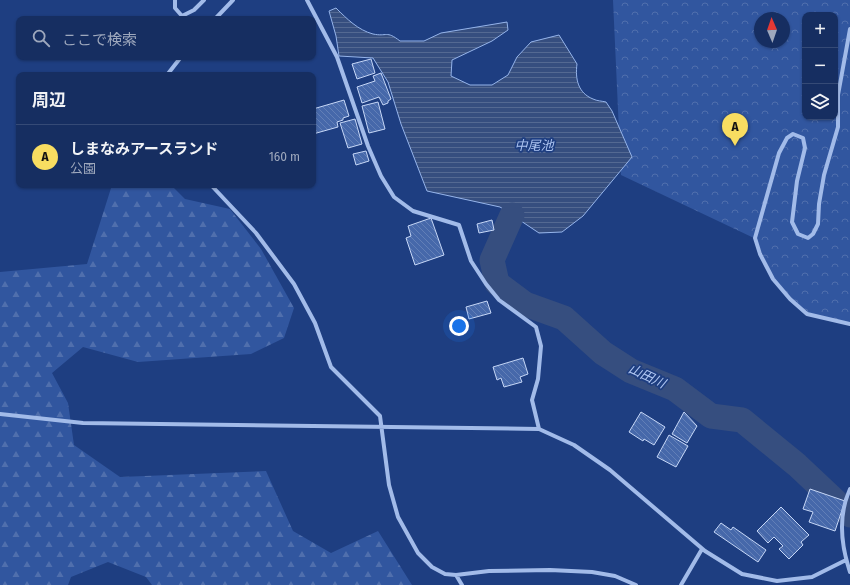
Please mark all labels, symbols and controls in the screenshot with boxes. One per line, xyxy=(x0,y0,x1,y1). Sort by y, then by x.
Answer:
north arrow xyxy=(754,12,790,48)
map controls xyxy=(802,12,838,120)
button: + xyxy=(802,12,838,48)
search box xyxy=(16,16,316,60)
icon: search xyxy=(30,27,52,49)
text: ここで検索 xyxy=(62,31,137,49)
button: − xyxy=(802,48,838,84)
button: layers xyxy=(802,84,838,120)
text: 周辺 xyxy=(32,90,66,111)
pin: A xyxy=(722,113,748,146)
water label: 中尾池 xyxy=(514,138,555,153)
text: しまなみアースランド xyxy=(70,140,218,158)
text: A xyxy=(41,149,49,164)
text: 160 m xyxy=(269,149,300,164)
text: 公園 xyxy=(70,161,96,176)
your location xyxy=(449,316,469,336)
water label: 山田川 xyxy=(626,361,670,392)

